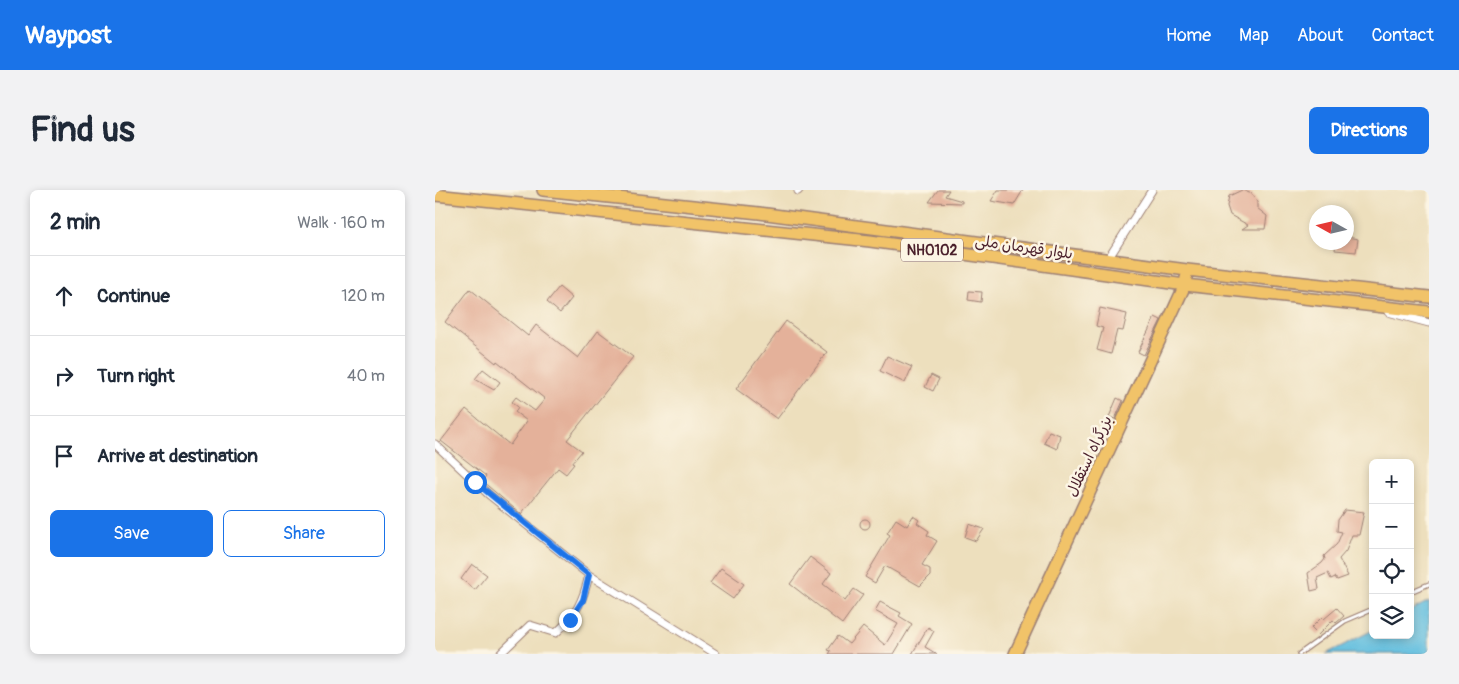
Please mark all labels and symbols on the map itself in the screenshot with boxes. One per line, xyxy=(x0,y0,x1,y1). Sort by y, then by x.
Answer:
north arrow xyxy=(1309,205,1354,250)
street label: بلوار قهرمان ملی xyxy=(974,231,1074,264)
road number: NH0102 xyxy=(901,238,963,262)
street label: بزرگراه استقلال xyxy=(1062,413,1117,500)
route start xyxy=(464,471,487,494)
route end xyxy=(559,609,582,632)

